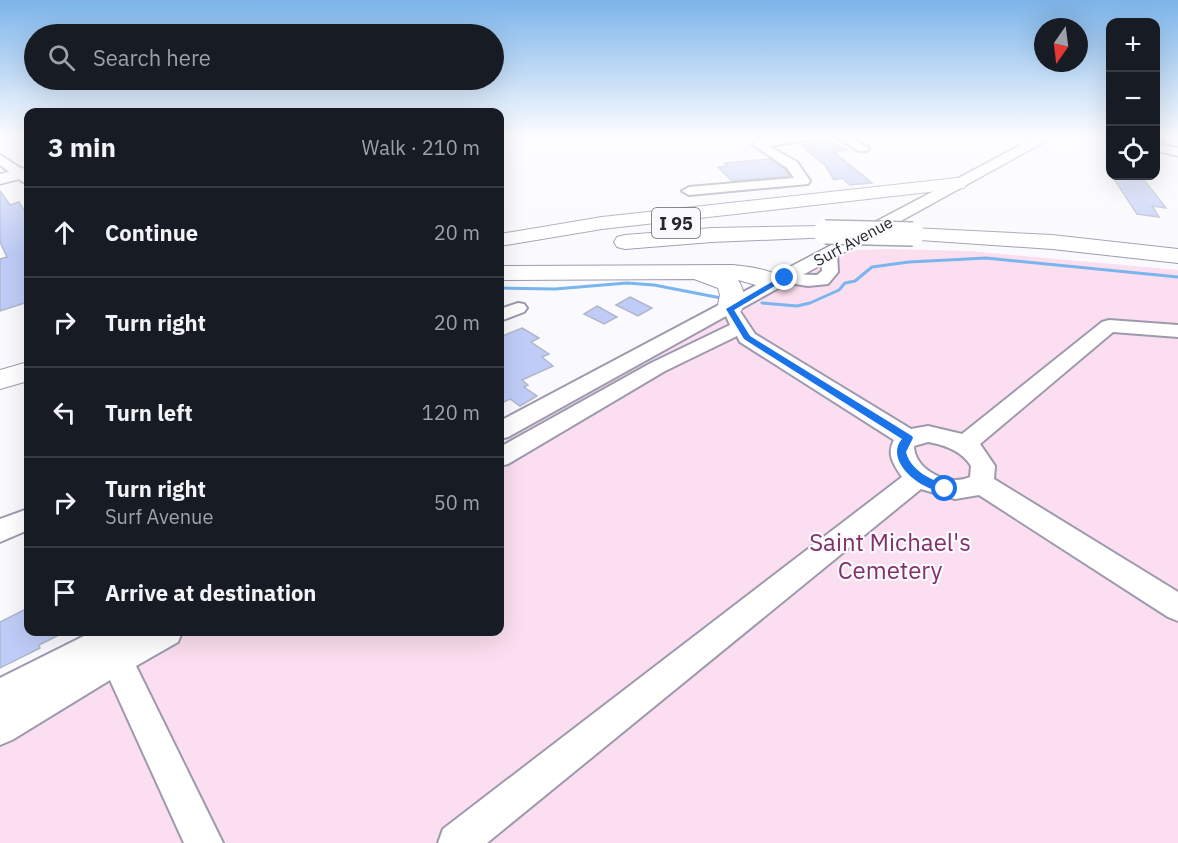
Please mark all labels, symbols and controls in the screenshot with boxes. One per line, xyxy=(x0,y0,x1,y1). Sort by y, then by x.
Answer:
north arrow xyxy=(1034,18,1088,72)
map controls xyxy=(1106,18,1160,180)
button: + xyxy=(1106,18,1160,72)
search box xyxy=(24,24,504,90)
icon: search xyxy=(45,41,78,74)
text: Search here xyxy=(93,43,211,72)
button: − xyxy=(1106,72,1160,126)
button: locate xyxy=(1106,126,1160,180)
text: 3 min xyxy=(48,130,116,164)
text: Walk · 210 m xyxy=(362,134,480,161)
road number: I 95 xyxy=(652,208,700,238)
street label: Surf Avenue xyxy=(810,212,896,270)
icon: ahead xyxy=(48,216,81,249)
text: Continue xyxy=(105,218,198,247)
text: 20 m xyxy=(434,219,480,246)
route end xyxy=(771,264,797,290)
icon: right xyxy=(48,306,81,339)
text: Turn right xyxy=(105,308,206,337)
text: 20 m xyxy=(434,309,480,336)
icon: left xyxy=(48,396,81,429)
text: Turn left xyxy=(105,398,193,427)
text: 120 m xyxy=(422,399,480,426)
text: Turn right xyxy=(105,474,206,503)
route start xyxy=(931,475,957,501)
icon: right xyxy=(48,486,81,519)
text: 50 m xyxy=(434,489,480,516)
text: Surf Avenue xyxy=(105,503,213,530)
park label: Saint Michael's Cemetery xyxy=(809,526,971,586)
icon: arrive xyxy=(48,576,81,609)
text: Arrive at destination xyxy=(105,578,316,607)

